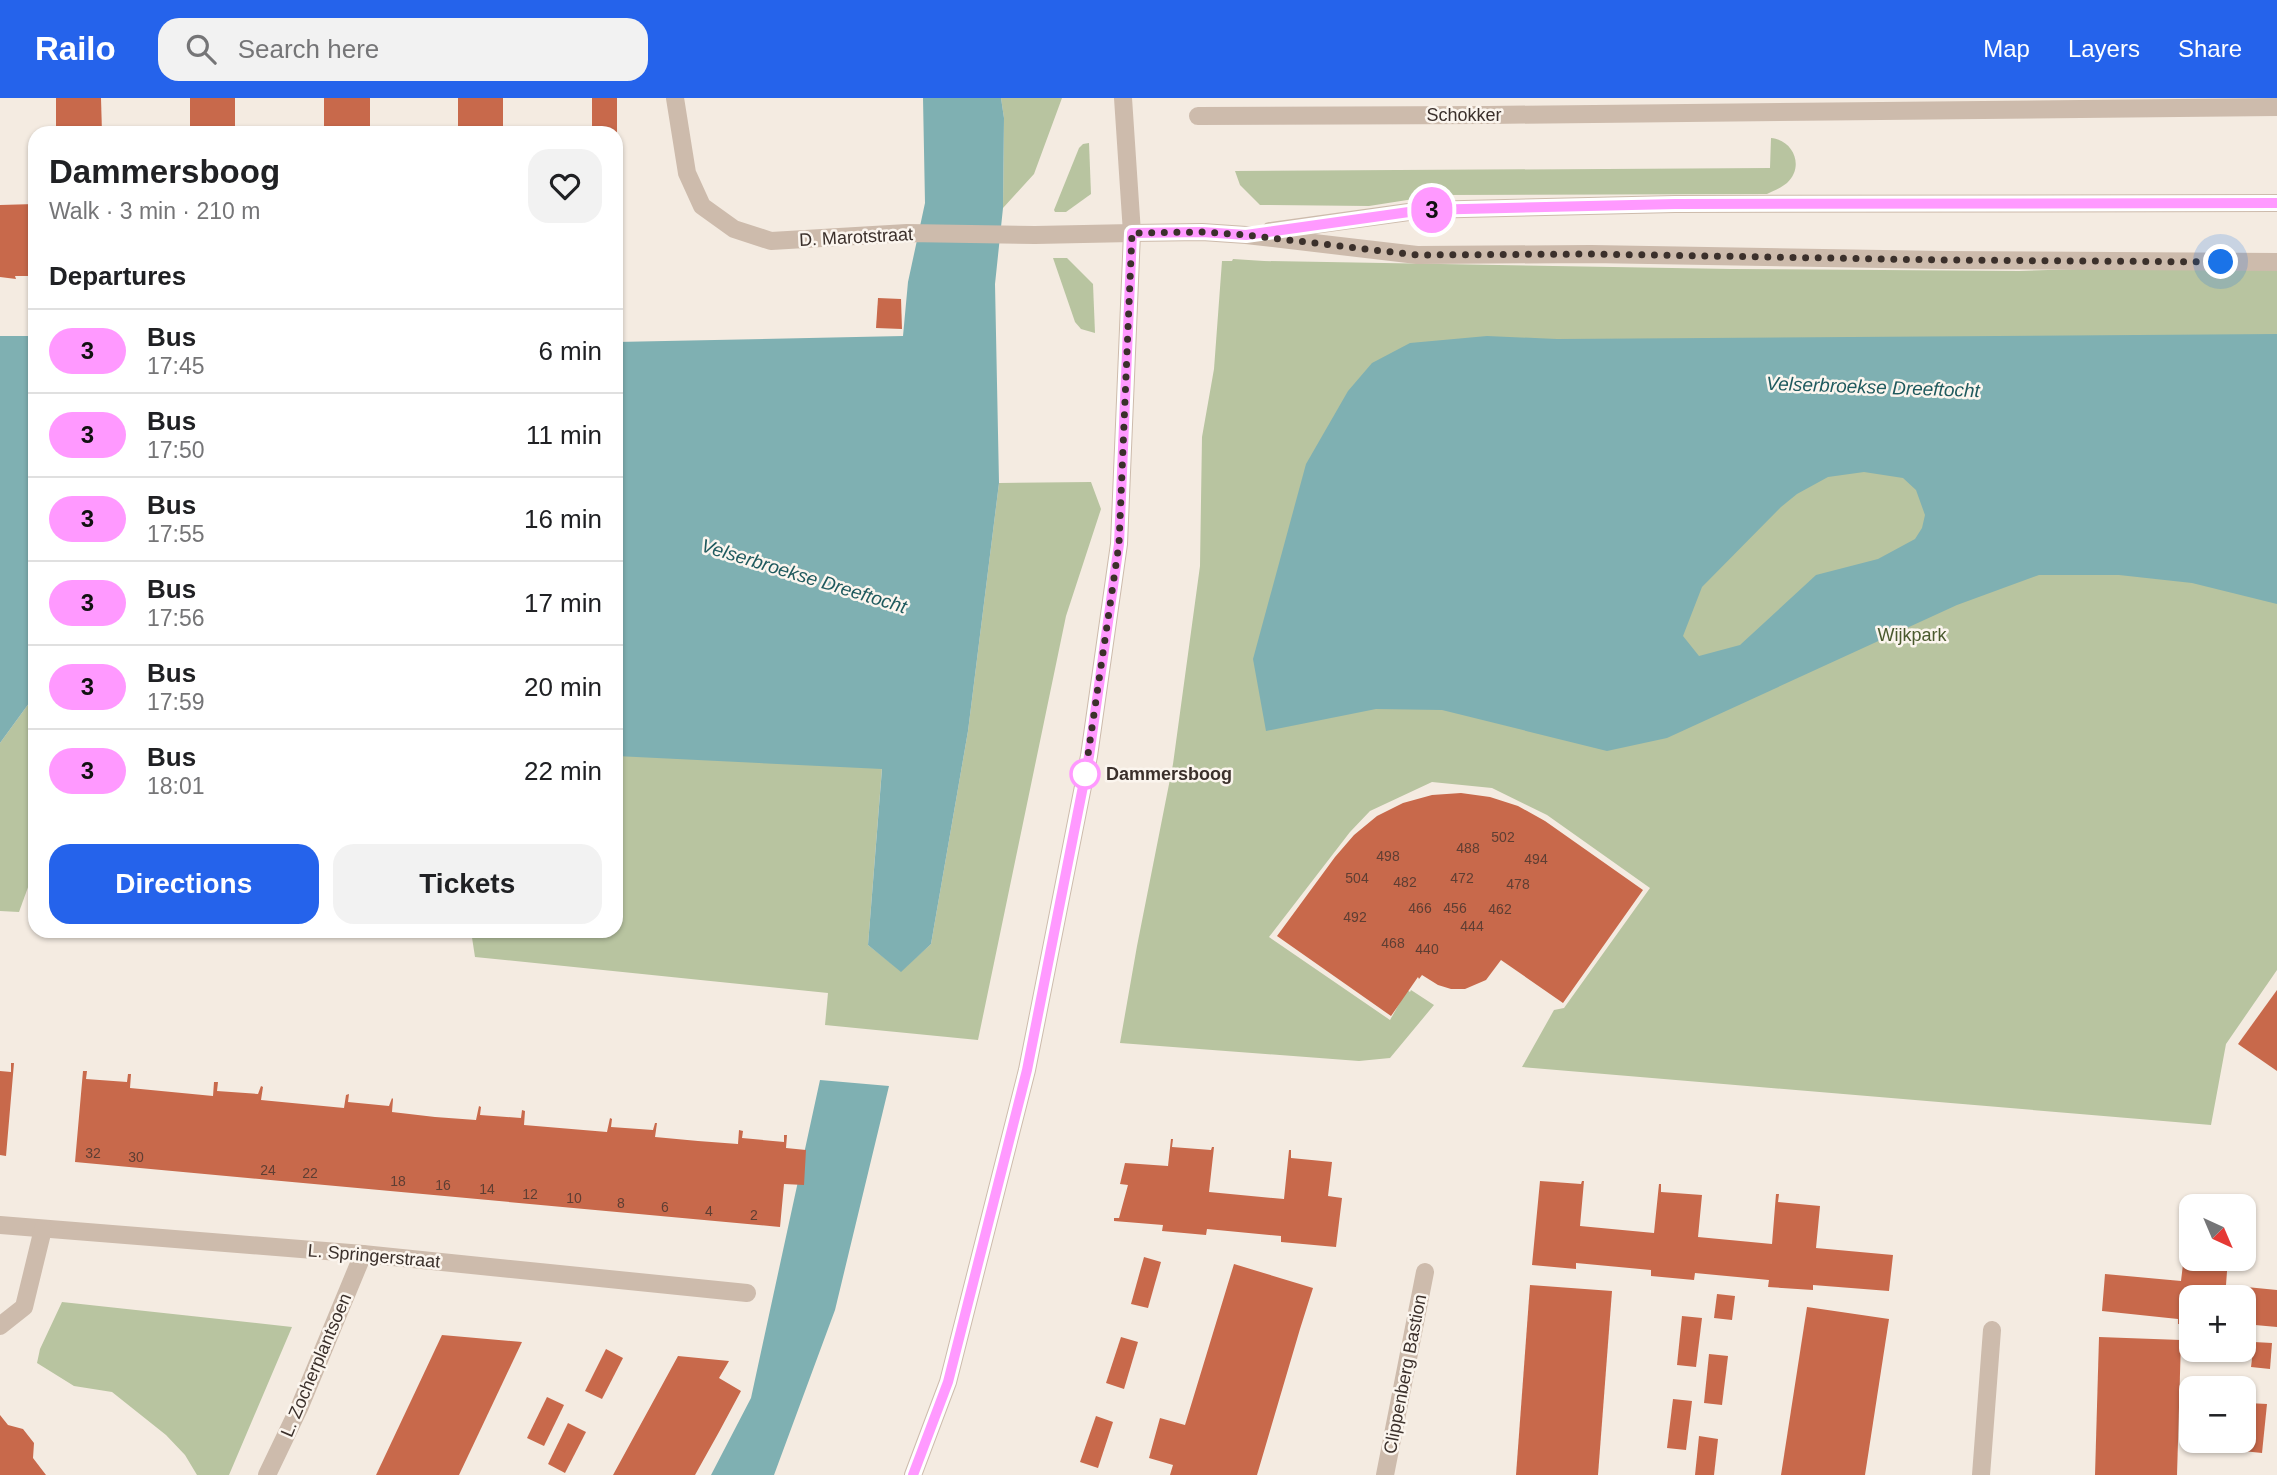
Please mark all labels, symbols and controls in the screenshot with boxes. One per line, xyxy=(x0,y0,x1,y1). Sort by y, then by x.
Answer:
search box xyxy=(158,18,648,81)
text: Railo xyxy=(35,30,116,67)
icon: search xyxy=(182,30,220,68)
text: Search here xyxy=(238,34,379,64)
text: Map xyxy=(1983,35,2030,62)
text: Layers xyxy=(2068,35,2140,62)
text: Share xyxy=(2178,35,2242,62)
street label: Schokker xyxy=(1426,105,1502,125)
button: heart xyxy=(528,149,602,223)
text: Dammersboog xyxy=(49,153,280,190)
line badge: 3 xyxy=(1409,187,1455,233)
text: 3 xyxy=(1425,196,1439,223)
text: Walk · 3 min · 210 m xyxy=(49,198,260,224)
street label: D. Marotstraat xyxy=(799,224,913,250)
your location xyxy=(2203,244,2238,279)
text: Departures xyxy=(49,261,186,291)
text: Bus xyxy=(147,322,196,352)
text: 6 min xyxy=(538,336,602,366)
text: 3 xyxy=(81,337,94,364)
text: 17:45 xyxy=(147,353,205,379)
water label: Velserbroekse Dreeftocht xyxy=(1766,373,1981,401)
text: Bus xyxy=(147,406,196,436)
text: 11 min xyxy=(526,420,602,450)
text: 3 xyxy=(81,421,94,448)
text: 17:50 xyxy=(147,437,205,463)
text: Bus xyxy=(147,490,196,520)
text: 16 min xyxy=(524,504,602,534)
text: 3 xyxy=(81,505,94,532)
text: 17:55 xyxy=(147,521,205,547)
water label: Velserbroekse Dreeftocht xyxy=(699,535,910,617)
text: Bus xyxy=(147,574,196,604)
text: 17 min xyxy=(524,588,602,618)
text: 3 xyxy=(81,589,94,616)
text: 17:56 xyxy=(147,605,205,631)
park label: Wijkpark xyxy=(1877,625,1947,645)
text: Bus xyxy=(147,658,196,688)
text: 20 min xyxy=(524,672,602,702)
text: 3 xyxy=(81,673,94,700)
text: 17:59 xyxy=(147,689,205,715)
text: Bus xyxy=(147,742,196,772)
text: 22 min xyxy=(524,756,602,786)
text: 3 xyxy=(81,757,94,784)
marker: Dammersboog xyxy=(1070,759,1100,789)
place label: Dammersboog xyxy=(1106,764,1232,784)
text: 18:01 xyxy=(147,773,205,799)
house number: 502 xyxy=(1491,829,1515,845)
house number: 488 xyxy=(1456,840,1480,856)
button: Directions xyxy=(49,844,319,924)
button: Tickets xyxy=(333,844,602,924)
house number: 498 xyxy=(1376,848,1400,864)
house number: 494 xyxy=(1524,851,1548,867)
house number: 504 xyxy=(1345,870,1369,886)
house number: 472 xyxy=(1450,870,1474,886)
house number: 482 xyxy=(1393,874,1417,890)
house number: 478 xyxy=(1506,876,1530,892)
house number: 466 xyxy=(1408,900,1432,916)
house number: 456 xyxy=(1443,900,1467,916)
house number: 462 xyxy=(1488,901,1512,917)
house number: 492 xyxy=(1343,909,1367,925)
house number: 444 xyxy=(1460,918,1484,934)
house number: 468 xyxy=(1381,935,1405,951)
house number: 440 xyxy=(1415,941,1439,957)
house number: 32 xyxy=(85,1145,101,1161)
house number: 30 xyxy=(128,1149,144,1165)
house number: 24 xyxy=(260,1162,276,1178)
house number: 22 xyxy=(302,1165,318,1181)
house number: 18 xyxy=(390,1173,406,1189)
house number: 16 xyxy=(435,1177,451,1193)
house number: 14 xyxy=(479,1181,495,1197)
house number: 12 xyxy=(522,1186,538,1202)
house number: 10 xyxy=(566,1190,582,1206)
north arrow xyxy=(2179,1194,2256,1270)
map controls xyxy=(2179,1194,2256,1453)
house number: 8 xyxy=(617,1195,625,1211)
house number: 6 xyxy=(661,1199,669,1215)
house number: 4 xyxy=(705,1203,713,1219)
house number: 2 xyxy=(750,1207,758,1223)
street label: L. Springerstraat xyxy=(307,1240,441,1272)
button: + xyxy=(2179,1285,2256,1362)
street label: L. Zocherplantsoen xyxy=(277,1290,355,1440)
street label: Clippenberg Bastion xyxy=(1380,1293,1430,1455)
button: − xyxy=(2179,1376,2256,1453)

